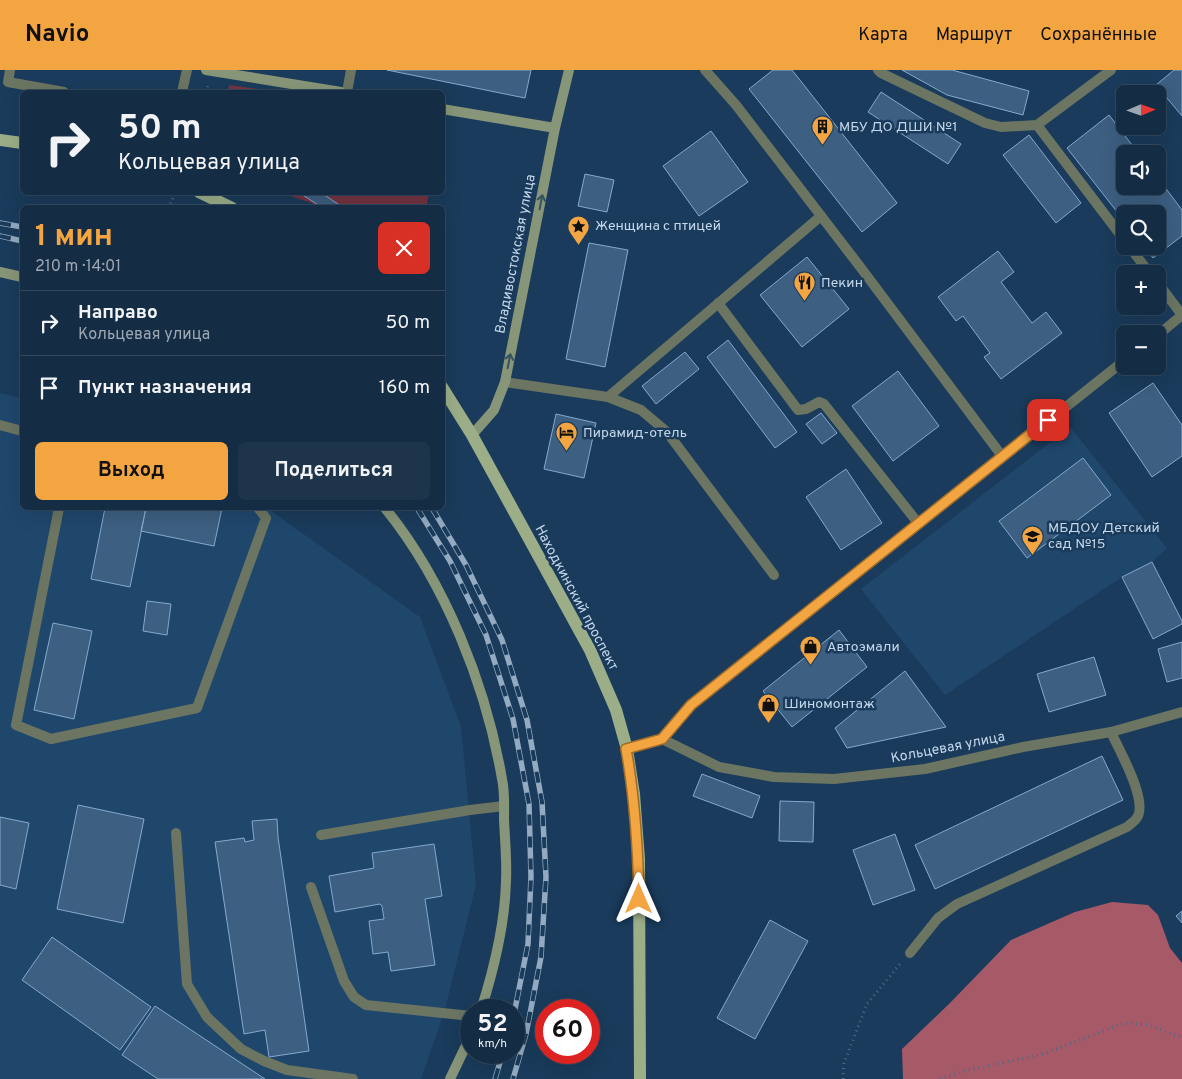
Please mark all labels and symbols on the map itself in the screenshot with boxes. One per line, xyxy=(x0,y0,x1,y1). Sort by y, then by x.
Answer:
north arrow xyxy=(1116,85,1166,135)
building icon: МБУ ДО ДШИ №1 xyxy=(811,115,835,146)
place label: МБУ ДО ДШИ №1 xyxy=(839,119,957,136)
street label: Владивостокская улица xyxy=(492,173,540,335)
one-way arrow xyxy=(536,195,546,211)
place icon: Женщина с птицей xyxy=(567,214,591,245)
place label: Женщина с птицей xyxy=(595,218,721,235)
restaurant icon: Пекин xyxy=(793,271,817,302)
place label: Пекин xyxy=(821,275,863,292)
one-way arrow xyxy=(504,354,514,370)
pin xyxy=(1027,399,1069,441)
hotel icon: Пирамид-отель xyxy=(555,421,579,452)
place label: Пирамид-отель xyxy=(583,425,687,442)
place label: МБДОУ Детский сад №15 xyxy=(1048,520,1160,553)
street label: Находкинский проспект xyxy=(530,522,622,674)
school or university icon: МБДОУ Детский сад №15 xyxy=(1020,524,1044,555)
shop icon: Автоэмали xyxy=(799,635,823,666)
place label: Автоэмали xyxy=(827,639,900,656)
shop icon: Шиномонтаж xyxy=(756,692,780,723)
place label: Шиномонтаж xyxy=(784,696,875,713)
street label: Кольцевая улица xyxy=(890,729,1006,767)
position arrow xyxy=(612,872,664,924)
speed limit sign: 60 xyxy=(535,999,600,1064)

